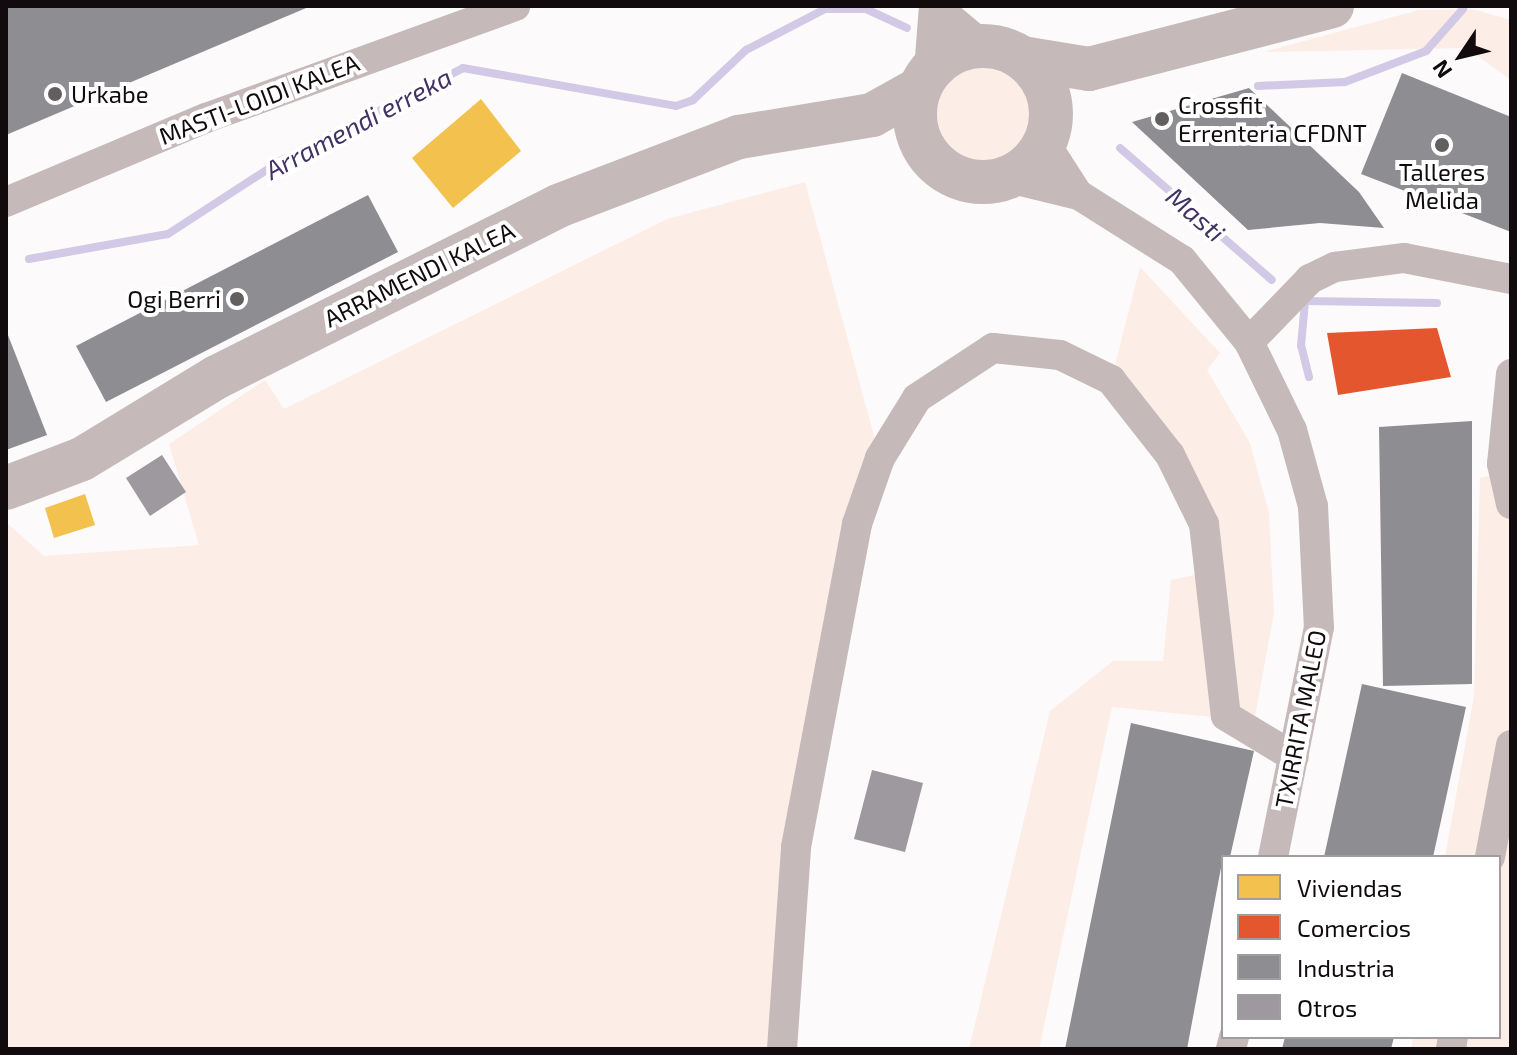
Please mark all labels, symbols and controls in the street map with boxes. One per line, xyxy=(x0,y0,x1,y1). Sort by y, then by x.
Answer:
north arrow xyxy=(1421,16,1501,96)
street label: MASTI-LOIDI KALEA xyxy=(155,48,363,150)
text: N xyxy=(1426,56,1457,84)
water label: Arramendi erreka xyxy=(259,61,457,185)
place label: Urkabe xyxy=(71,80,149,108)
marker: Urkabe xyxy=(46,85,64,103)
place label: Crossfit Errenteria CFDNT xyxy=(1178,91,1367,147)
marker: Crossfit Errenteria CFDNT xyxy=(1153,110,1171,128)
marker: Talleres Melida xyxy=(1433,136,1451,154)
place label: Talleres Melida xyxy=(1399,158,1485,214)
water label: Masti xyxy=(1160,180,1232,248)
street label: ARRAMENDI KALEA xyxy=(319,215,519,333)
place label: Ogi Berri xyxy=(127,285,221,313)
marker: Ogi Berri xyxy=(228,290,246,308)
street label: TXIRRITA MALEO xyxy=(1269,627,1331,811)
legend xyxy=(1221,855,1501,1039)
text: Viviendas xyxy=(1297,873,1402,902)
text: Comercios xyxy=(1297,913,1411,942)
text: Industria xyxy=(1297,953,1395,982)
text: Otros xyxy=(1297,993,1357,1022)

